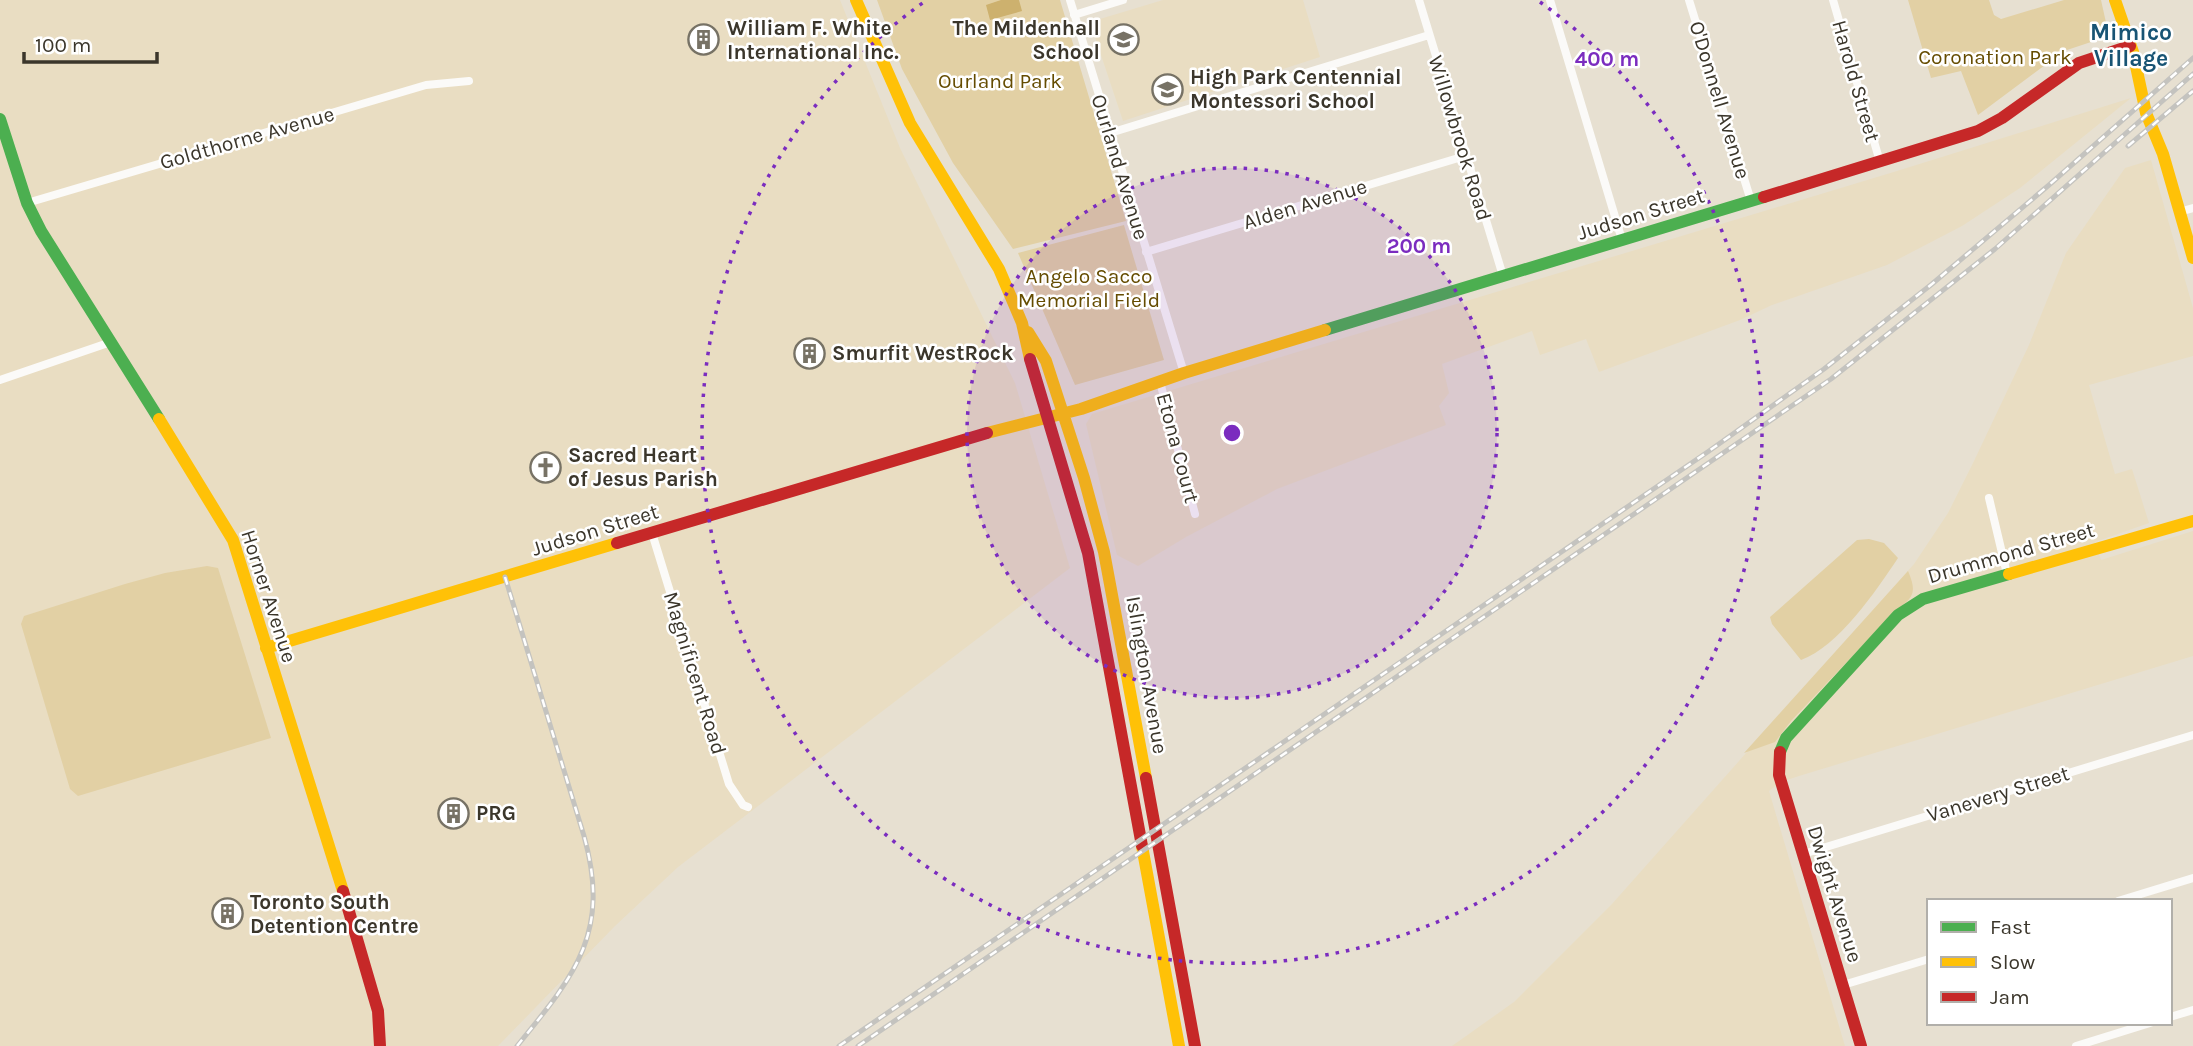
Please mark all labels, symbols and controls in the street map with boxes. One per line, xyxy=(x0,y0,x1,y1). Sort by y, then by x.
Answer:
place label: William F. White International Inc. xyxy=(727,16,899,64)
place label: The Mildenhall School xyxy=(952,16,1100,64)
street label: Harold Street xyxy=(1827,17,1885,145)
street label: O'Donnell Avenue xyxy=(1685,18,1755,182)
district label: Mimico Village xyxy=(2090,19,2172,72)
scale bar xyxy=(24,21,158,65)
building icon: William F. White International Inc. xyxy=(687,23,721,57)
school or university icon: The Mildenhall School xyxy=(1106,23,1140,57)
text: 100 m xyxy=(35,33,92,57)
park label: Coronation Park xyxy=(1918,45,2072,69)
text: 400 m xyxy=(1575,47,1639,71)
street label: Willowbrook Road xyxy=(1423,52,1497,224)
place label: High Park Centennial Montessori School xyxy=(1190,65,1401,113)
park label: Ourland Park xyxy=(938,69,1062,93)
school or university icon: High Park Centennial Montessori School xyxy=(1150,72,1184,106)
street label: Ourland Avenue xyxy=(1087,92,1153,242)
street label: Goldthorne Avenue xyxy=(157,102,337,174)
street label: Alden Avenue xyxy=(1240,174,1370,234)
street label: Judson Street xyxy=(1575,183,1707,245)
text: 200 m xyxy=(1387,234,1451,258)
park label: Angelo Sacco Memorial Field xyxy=(1018,264,1160,312)
building icon: Smurfit WestRock xyxy=(792,336,826,370)
place label: Smurfit WestRock xyxy=(832,341,1014,365)
street label: Etona Court xyxy=(1152,390,1204,506)
centre of rings xyxy=(1220,421,1244,445)
place label: Sacred Heart of Jesus Parish xyxy=(568,443,718,491)
church icon: Sacred Heart of Jesus Parish xyxy=(528,450,562,484)
street label: Judson Street xyxy=(529,499,661,561)
street label: Drummond Street xyxy=(1925,518,2097,588)
street label: Horner Avenue xyxy=(236,527,302,665)
street label: Magnificent Road xyxy=(659,589,731,757)
street label: Islington Avenue xyxy=(1121,594,1173,756)
street label: Vanevery Street xyxy=(1924,761,2072,827)
building icon: PRG xyxy=(436,796,470,830)
place label: PRG xyxy=(476,801,516,825)
street label: Dwight Avenue xyxy=(1803,823,1867,965)
place label: Toronto South Detention Centre xyxy=(250,890,419,938)
building icon: Toronto South Detention Centre xyxy=(210,897,244,931)
legend xyxy=(1927,899,2172,1025)
text: Fast xyxy=(1990,915,2031,939)
text: Slow xyxy=(1990,950,2035,974)
text: Jam xyxy=(1990,985,2030,1009)

